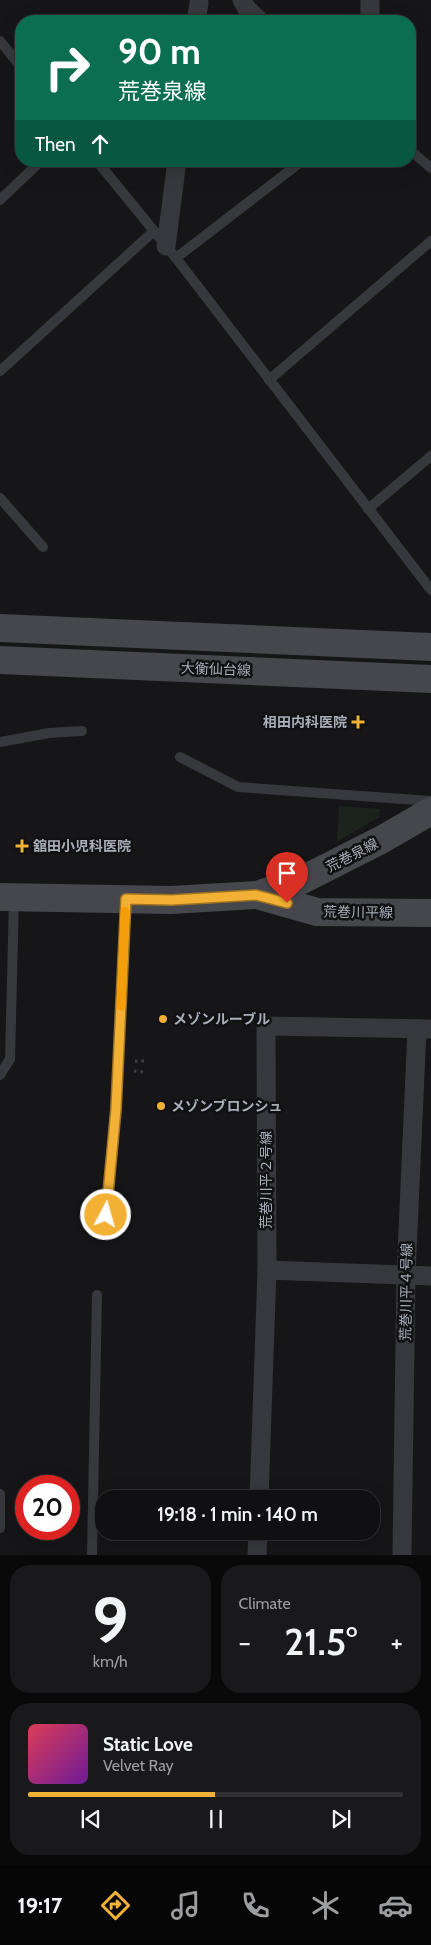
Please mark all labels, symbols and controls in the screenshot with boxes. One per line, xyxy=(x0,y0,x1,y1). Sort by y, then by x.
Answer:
text: 90 m xyxy=(118,30,201,73)
icon: right xyxy=(35,35,100,100)
text: 荒巻泉線 xyxy=(118,78,206,105)
icon: ahead xyxy=(86,130,114,158)
text: Then xyxy=(35,133,76,156)
street label: 大衡仙台線 xyxy=(181,659,251,679)
place label: 相田内科医院 xyxy=(263,713,347,731)
marker: 相田内科医院 xyxy=(351,715,365,729)
street label: 荒巻泉線 xyxy=(323,834,381,876)
place label: 舘田小児科医院 xyxy=(33,837,131,855)
marker: 舘田小児科医院 xyxy=(15,839,29,853)
pin xyxy=(266,852,308,903)
icon: arrive xyxy=(273,859,301,887)
street label: 荒巻川平線 xyxy=(323,902,393,922)
place label: メゾンルーブル xyxy=(173,1010,270,1028)
marker: メゾンルーブル xyxy=(157,1013,169,1025)
place label: メゾンブロンシュ xyxy=(171,1097,283,1115)
marker: メゾンブロンシュ xyxy=(155,1100,167,1112)
street label: 荒巻川平２号線 xyxy=(257,1131,275,1229)
position arrow xyxy=(79,1188,131,1240)
street label: 荒巻川平４号線 xyxy=(396,1243,416,1341)
speed limit sign: 20 xyxy=(15,1475,80,1540)
text: 19:18 · 1 min · 140 m xyxy=(157,1503,318,1526)
text: 9 xyxy=(92,1580,129,1659)
text: Climate xyxy=(239,1594,291,1613)
text: 21.5° xyxy=(284,1618,357,1665)
text: − xyxy=(239,1625,251,1659)
text: + xyxy=(391,1625,403,1659)
text: km/h xyxy=(93,1652,128,1671)
text: Static Love xyxy=(103,1733,193,1756)
text: Velvet Ray xyxy=(103,1756,174,1775)
icon: previous xyxy=(77,1805,105,1833)
icon: pause xyxy=(202,1805,230,1833)
icon: next xyxy=(327,1805,355,1833)
icon: directions xyxy=(98,1888,133,1923)
icon: music xyxy=(168,1888,203,1923)
icon: phone xyxy=(238,1888,273,1923)
icon: climate xyxy=(308,1888,343,1923)
icon: car xyxy=(378,1888,413,1923)
text: 19:17 xyxy=(18,1892,62,1919)

